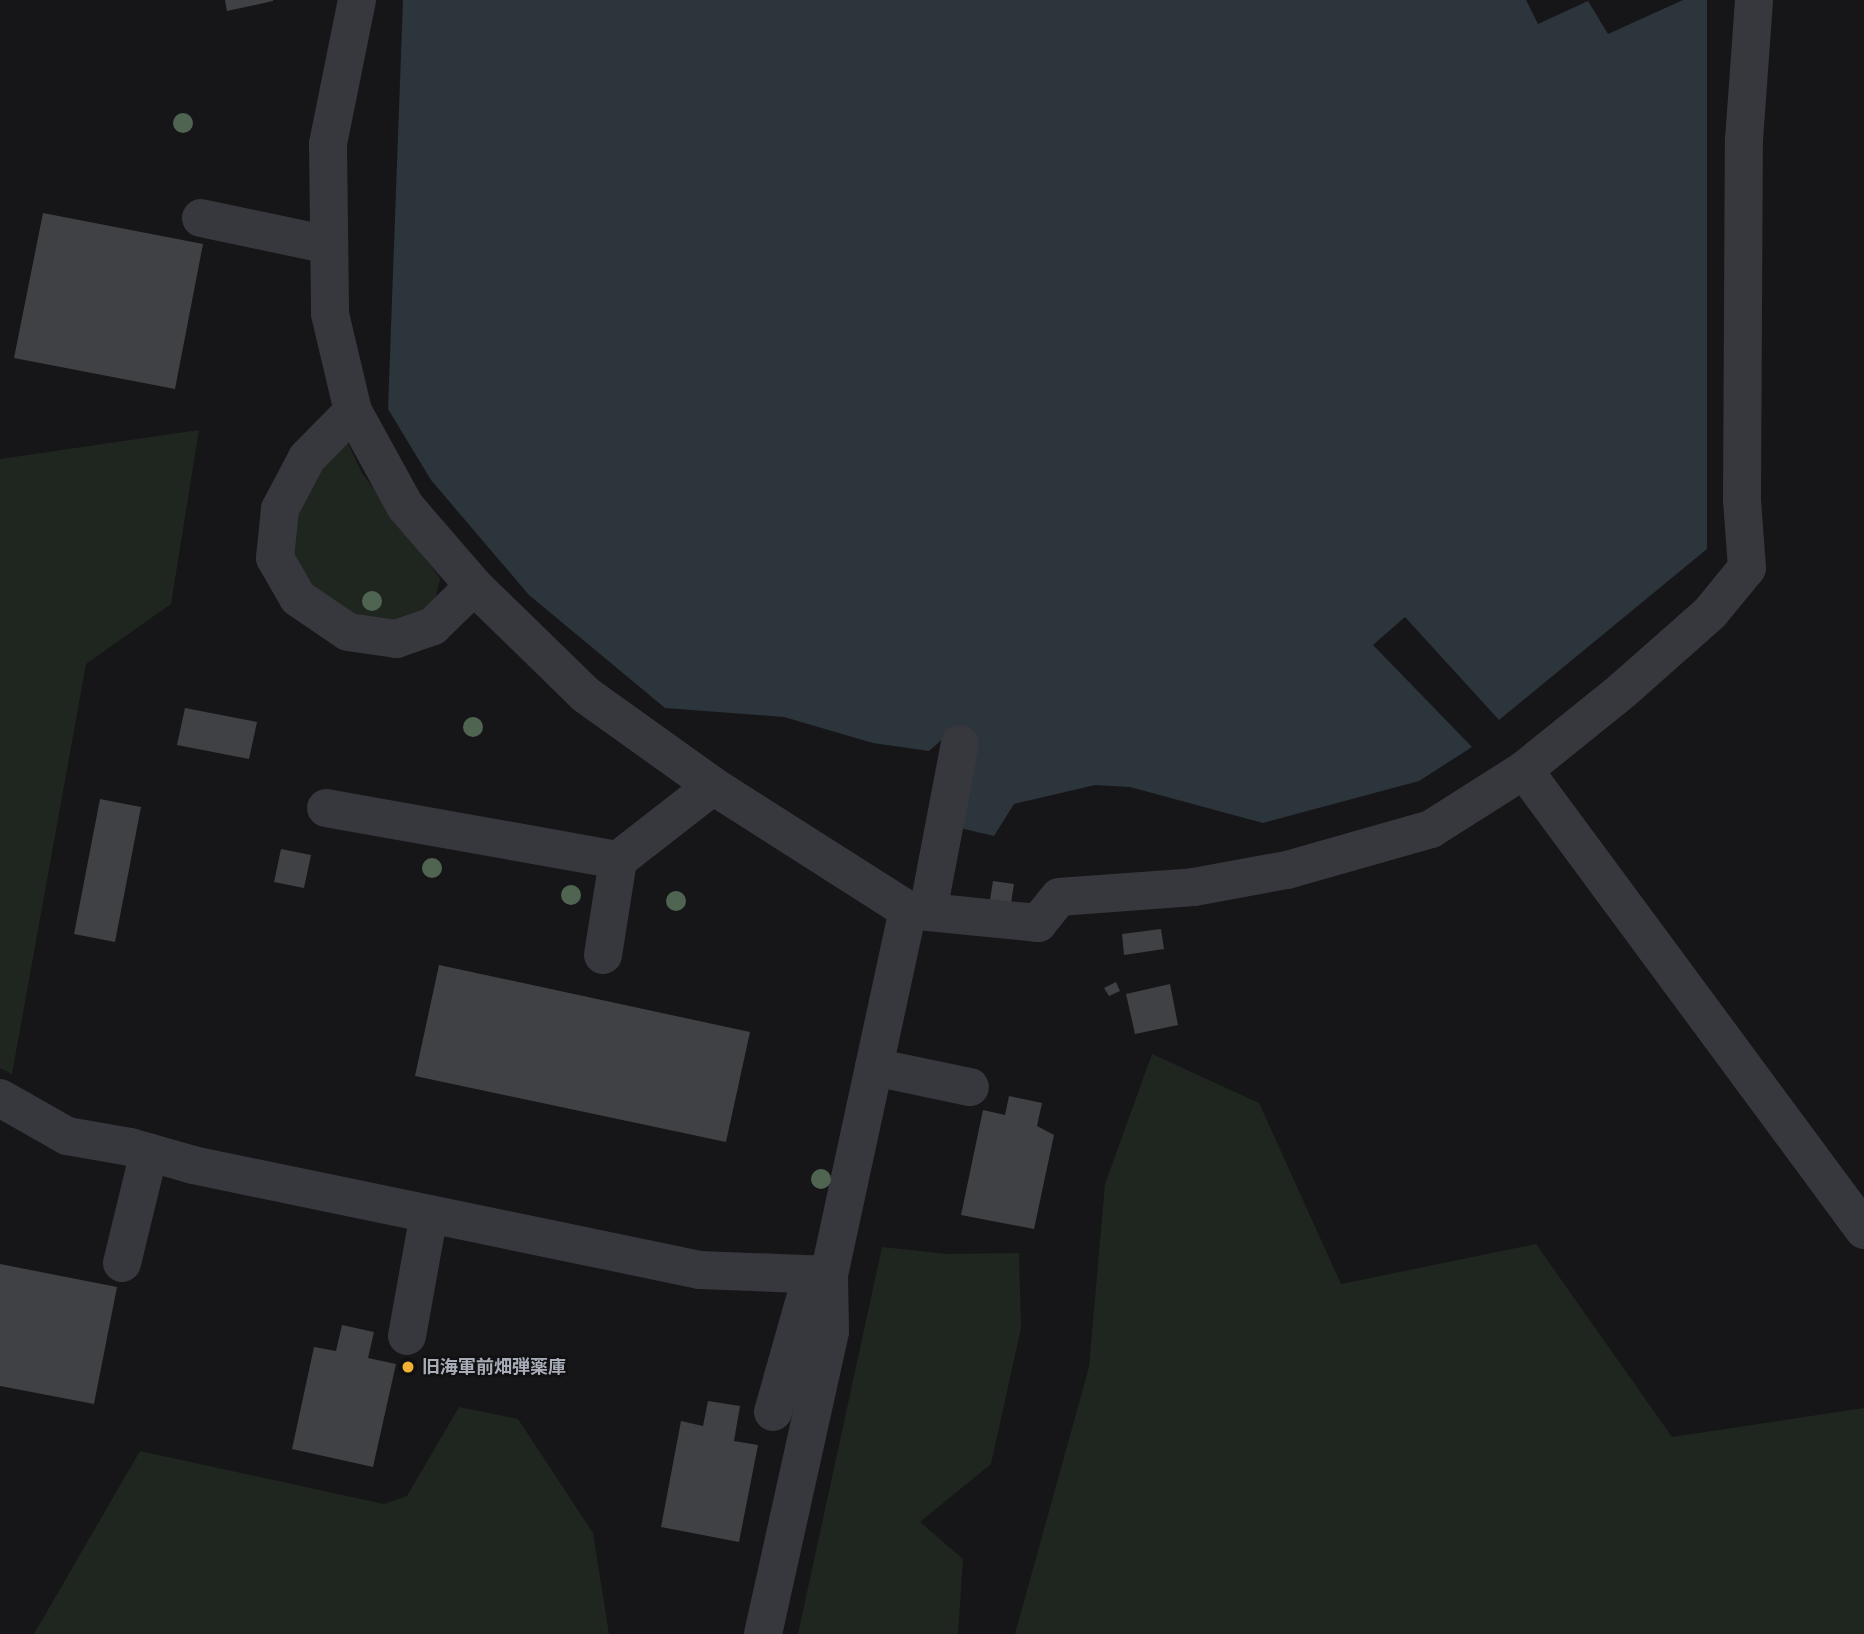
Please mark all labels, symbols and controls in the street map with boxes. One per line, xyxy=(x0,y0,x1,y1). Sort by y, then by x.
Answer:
place label: 旧海軍前畑弾薬庫 xyxy=(422,1356,566,1378)
marker: 旧海軍前畑弾薬庫 xyxy=(400,1359,416,1375)

